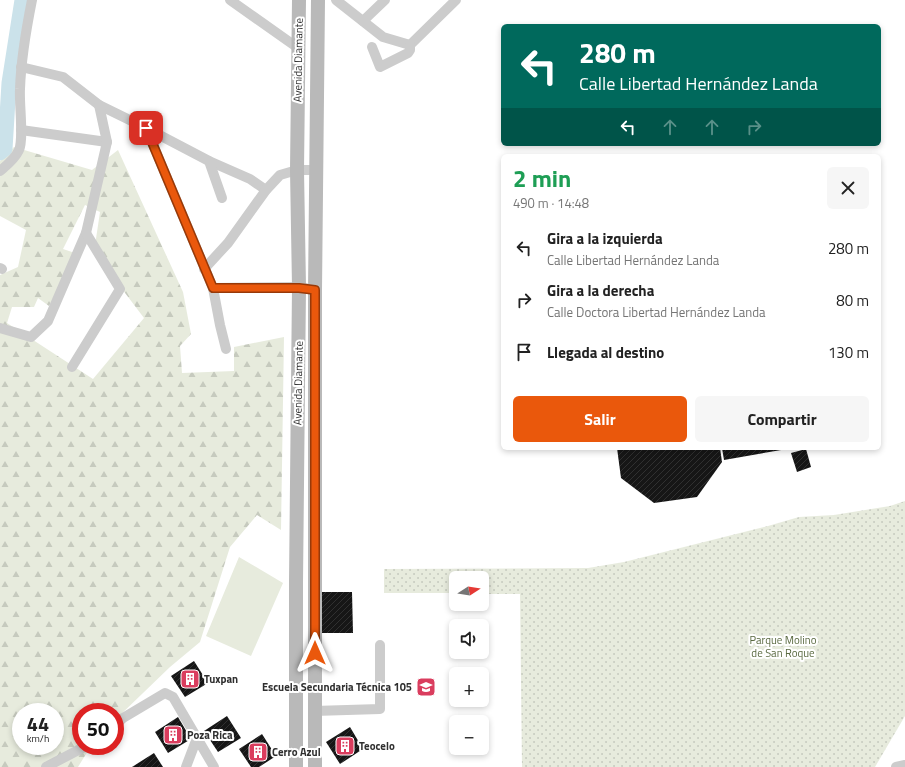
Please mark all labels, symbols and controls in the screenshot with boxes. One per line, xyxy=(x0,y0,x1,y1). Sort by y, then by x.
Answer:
street label: Avenida Diamante xyxy=(289,17,307,102)
text: 280 m xyxy=(579,31,656,74)
icon: left xyxy=(513,40,565,92)
text: Calle Libertad Hernández Landa xyxy=(579,70,818,97)
pin xyxy=(129,111,163,145)
icon: left xyxy=(617,116,639,138)
icon: ahead xyxy=(659,116,681,138)
icon: ahead xyxy=(701,116,723,138)
icon: right xyxy=(743,116,765,138)
icon: arrive xyxy=(135,117,157,139)
text: 2 min xyxy=(513,160,571,196)
button: close xyxy=(827,167,869,209)
text: 490 m · 14:48 xyxy=(513,193,589,213)
text: Gira a la izquierda xyxy=(547,227,663,250)
icon: left xyxy=(513,237,535,259)
text: 280 m xyxy=(828,237,869,260)
text: Calle Libertad Hernández Landa xyxy=(547,250,719,270)
text: Gira a la derecha xyxy=(547,279,654,302)
icon: right xyxy=(513,289,535,311)
text: 80 m xyxy=(836,289,869,312)
text: Calle Doctora Libertad Hernández Landa xyxy=(547,302,766,322)
street label: Avenida Diamante xyxy=(289,340,307,425)
icon: arrive xyxy=(513,341,535,363)
text: Llegada al destino xyxy=(547,341,664,364)
text: 130 m xyxy=(828,341,869,364)
button: Salir xyxy=(513,396,687,442)
button: Compartir xyxy=(695,396,869,442)
north arrow xyxy=(449,571,489,611)
map controls xyxy=(449,571,489,755)
button: sound xyxy=(449,619,489,659)
position arrow xyxy=(294,632,336,674)
park label: Parque Molino de San Roque xyxy=(750,632,817,661)
button: + xyxy=(449,667,489,707)
building icon: Tuxpan xyxy=(179,668,201,690)
place label: Tuxpan xyxy=(204,671,238,687)
school or university icon: Escuela Secundaria Técnica 105 xyxy=(415,676,437,698)
place label: Escuela Secundaria Técnica 105 xyxy=(262,679,412,695)
speed limit sign: 50 xyxy=(72,703,124,755)
text: 44 xyxy=(27,708,49,739)
button: − xyxy=(449,715,489,755)
building icon: Poza Rica xyxy=(162,724,184,746)
place label: Poza Rica xyxy=(187,727,233,743)
text: km/h xyxy=(27,731,49,746)
building icon: Teocelo xyxy=(334,735,356,757)
place label: Teocelo xyxy=(359,738,395,754)
building icon: Cerro Azul xyxy=(247,741,269,763)
place label: Cerro Azul xyxy=(272,744,321,760)

